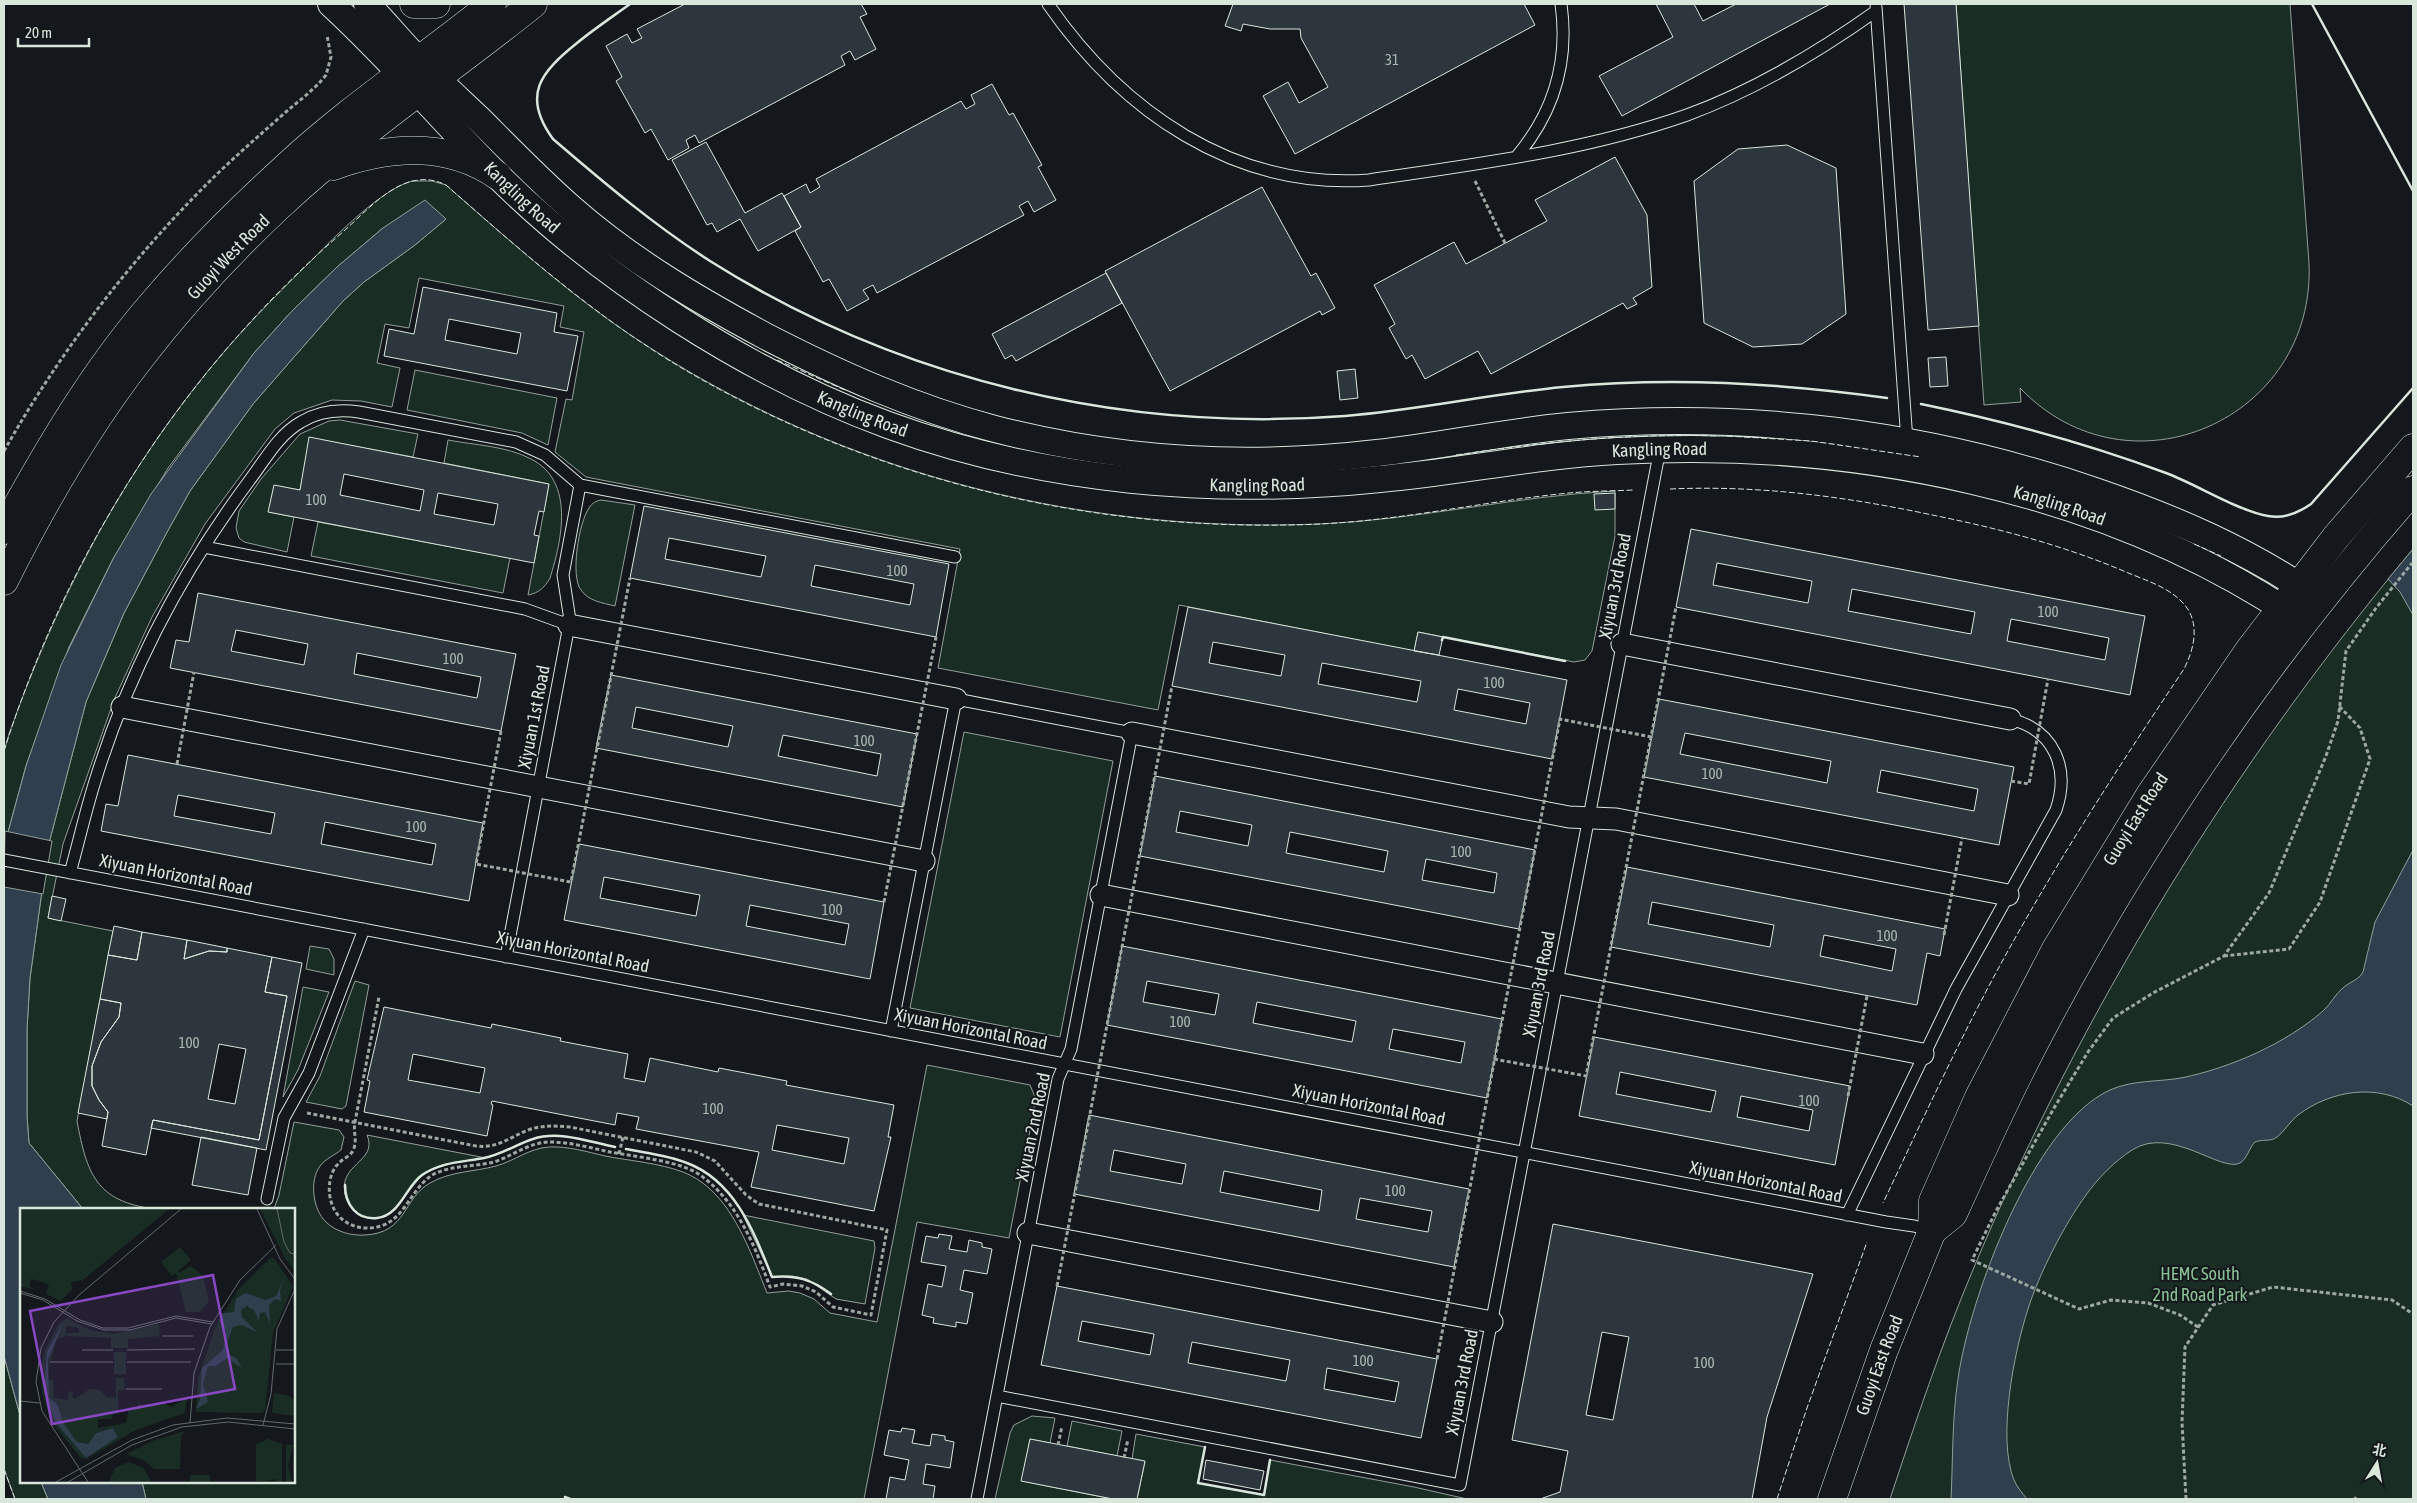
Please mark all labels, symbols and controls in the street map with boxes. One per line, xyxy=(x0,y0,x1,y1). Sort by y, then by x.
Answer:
scale bar xyxy=(18,15,89,47)
text: 20 m xyxy=(25,24,52,41)
house number: 31 xyxy=(1385,51,1399,68)
street label: Kangling Road xyxy=(480,157,564,238)
street label: Guoyi West Road xyxy=(183,210,274,303)
street label: Kangling Road xyxy=(814,386,911,441)
street label: Kangling Road xyxy=(1611,438,1707,461)
street label: Kangling Road xyxy=(1209,474,1306,496)
street label: Kangling Road xyxy=(2011,481,2109,530)
house number: 100 xyxy=(305,491,327,508)
street label: Xiyuan 3rd Road xyxy=(1594,531,1635,640)
house number: 100 xyxy=(886,562,908,579)
house number: 100 xyxy=(2037,603,2059,620)
house number: 100 xyxy=(442,650,464,667)
street label: Xiyuan 1st Road xyxy=(513,663,554,770)
house number: 100 xyxy=(1483,674,1505,691)
house number: 100 xyxy=(853,732,875,749)
house number: 100 xyxy=(1701,765,1723,782)
street label: Guoyi East Road xyxy=(2099,769,2172,869)
house number: 100 xyxy=(405,818,427,835)
house number: 100 xyxy=(1450,843,1472,860)
street label: Xiyuan Horizontal Road xyxy=(98,849,254,900)
house number: 100 xyxy=(821,901,843,918)
street label: Xiyuan Horizontal Road xyxy=(495,926,651,977)
house number: 100 xyxy=(1876,927,1898,944)
street label: Xiyuan 3rd Road xyxy=(1518,929,1559,1038)
street label: Xiyuan Horizontal Road xyxy=(893,1003,1049,1054)
house number: 100 xyxy=(1169,1013,1191,1030)
house number: 100 xyxy=(178,1034,200,1051)
street label: Xiyuan 2nd Road xyxy=(1011,1071,1054,1183)
street label: Xiyuan Horizontal Road xyxy=(1291,1079,1447,1130)
house number: 100 xyxy=(1798,1092,1820,1109)
house number: 100 xyxy=(702,1100,724,1117)
street label: Xiyuan Horizontal Road xyxy=(1688,1156,1844,1207)
house number: 100 xyxy=(1384,1182,1406,1199)
inset map xyxy=(20,1208,295,1483)
park label: HEMC South 2nd Road Park xyxy=(2152,1263,2248,1305)
street label: Guoyi East Road xyxy=(1851,1312,1907,1418)
street label: Xiyuan 3rd Road xyxy=(1441,1327,1482,1436)
house number: 100 xyxy=(1352,1352,1374,1369)
house number: 100 xyxy=(1693,1354,1715,1371)
north arrow xyxy=(2352,1438,2402,1488)
text: 北 xyxy=(2371,1441,2388,1459)

